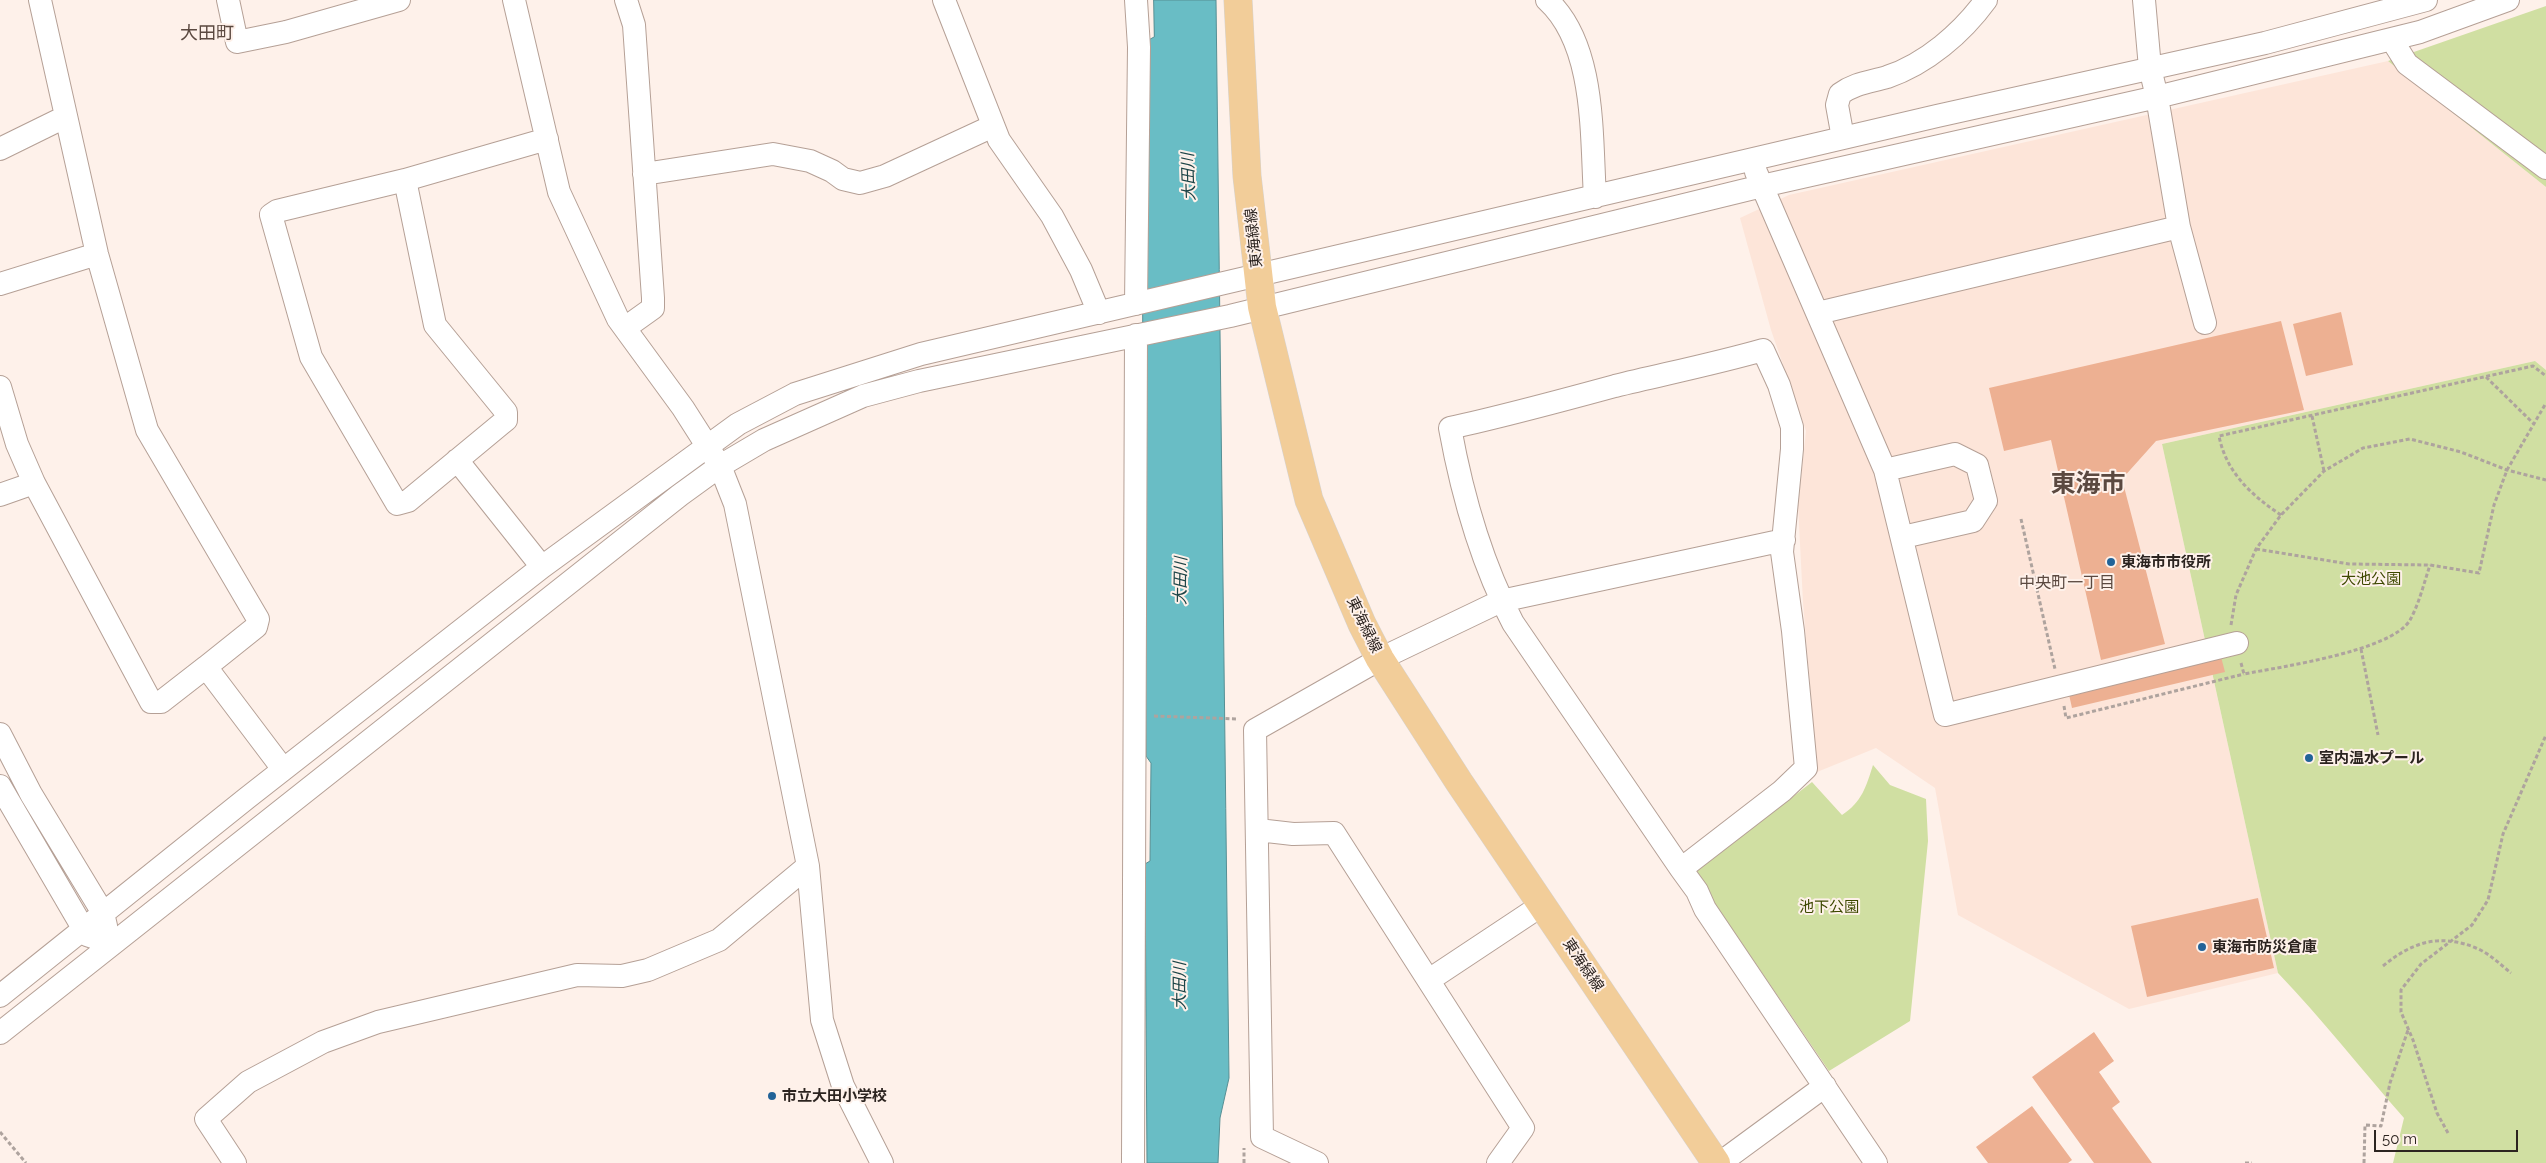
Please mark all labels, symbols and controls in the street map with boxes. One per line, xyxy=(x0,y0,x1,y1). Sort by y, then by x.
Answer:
district label: 大田町 xyxy=(180,23,234,45)
water label: 大田川 xyxy=(1179,153,1199,201)
street label: 東海緑線 xyxy=(1242,207,1266,269)
district label: 東海市 xyxy=(2051,469,2125,499)
place label: 東海市市役所 xyxy=(2121,553,2211,571)
marker: 東海市市役所 xyxy=(2105,556,2117,568)
water label: 大田川 xyxy=(1171,557,1191,605)
park label: 大池公園 xyxy=(2341,570,2401,588)
district label: 中央町一丁目 xyxy=(2019,573,2115,593)
street label: 東海緑線 xyxy=(1343,594,1385,656)
place label: 室内温水プール xyxy=(2319,749,2424,767)
marker: 室内温水プール xyxy=(2303,752,2315,764)
park label: 池下公園 xyxy=(1799,898,1859,916)
street label: 東海緑線 xyxy=(1559,935,1607,995)
place label: 東海市防災倉庫 xyxy=(2212,938,2317,956)
marker: 東海市防災倉庫 xyxy=(2196,941,2208,953)
water label: 大田川 xyxy=(1170,962,1190,1010)
place label: 市立大田小学校 xyxy=(782,1087,887,1105)
marker: 市立大田小学校 xyxy=(766,1090,778,1102)
scale bar xyxy=(2376,1120,2520,1152)
text: 50 m xyxy=(2382,1130,2417,1148)

